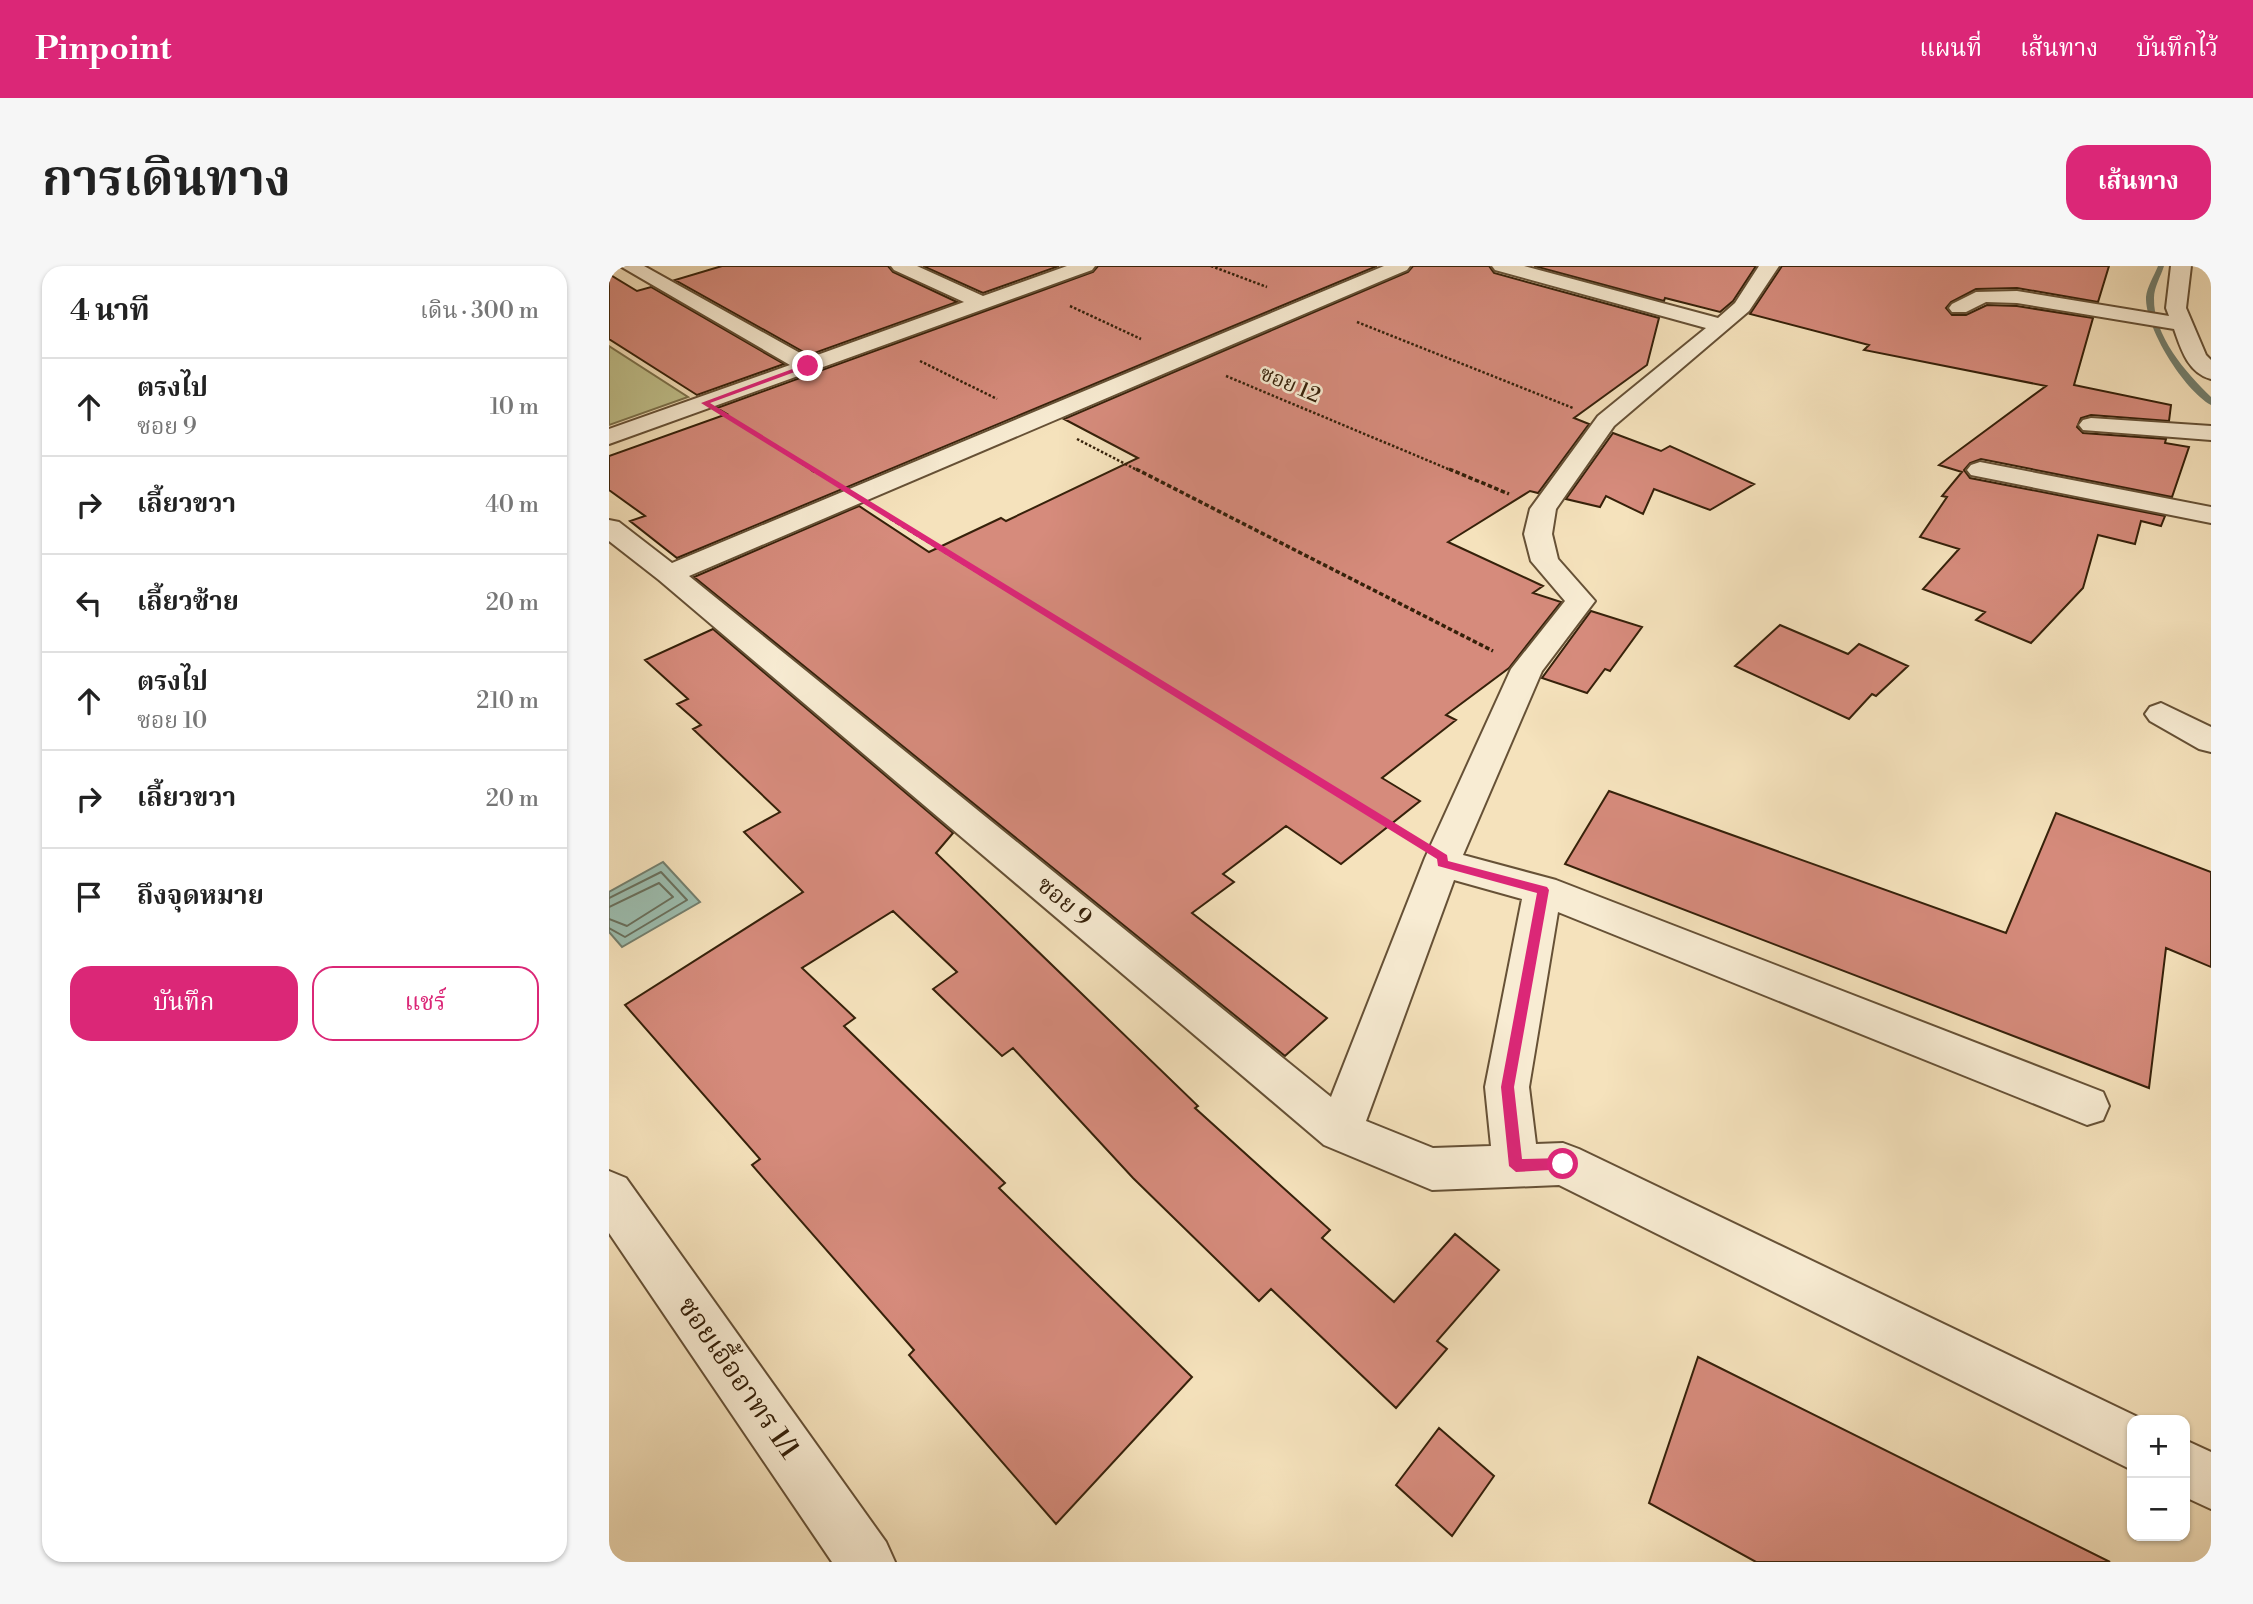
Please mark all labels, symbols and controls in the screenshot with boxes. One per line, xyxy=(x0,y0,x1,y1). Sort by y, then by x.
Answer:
text: Pinpoint xyxy=(35,29,172,70)
text: แผนที่ xyxy=(1919,34,1982,64)
text: เส้นทาง xyxy=(2020,34,2098,64)
text: บันทึกไว้ xyxy=(2136,34,2218,64)
button: เส้นทาง xyxy=(2066,145,2211,220)
text: การเดินทาง xyxy=(42,150,291,211)
text: 4 นาที xyxy=(70,292,150,330)
text: เดิน · 300 m xyxy=(420,297,539,325)
route end xyxy=(792,350,823,381)
street label: ซอย 12 xyxy=(1256,361,1324,409)
text: ตรงไป xyxy=(137,372,208,404)
icon: ahead xyxy=(70,388,108,426)
text: 10 m xyxy=(490,393,539,421)
text: ซอย 9 xyxy=(137,413,197,441)
icon: right xyxy=(70,486,108,524)
text: เลี้ยวขวา xyxy=(137,488,236,520)
text: 40 m xyxy=(485,491,539,519)
icon: left xyxy=(70,584,108,622)
text: เลี้ยวซ้าย xyxy=(137,586,239,618)
text: 20 m xyxy=(486,589,539,617)
text: ตรงไป xyxy=(137,666,208,698)
icon: ahead xyxy=(70,682,108,720)
text: 210 m xyxy=(476,687,539,715)
text: ซอย 10 xyxy=(137,707,207,735)
icon: right xyxy=(70,780,108,818)
text: เลี้ยวขวา xyxy=(137,782,236,814)
text: 20 m xyxy=(486,785,539,813)
street label: ซอย 9 xyxy=(1030,870,1098,934)
icon: arrive xyxy=(70,878,108,916)
text: ถึงจุดหมาย xyxy=(137,880,264,912)
button: บันทึก xyxy=(70,966,298,1041)
button: แชร์ xyxy=(312,966,539,1041)
route start xyxy=(1547,1148,1578,1179)
street label: ซอยเอื้ออาทร 1/1 xyxy=(669,1288,810,1466)
map controls xyxy=(2127,1415,2190,1541)
button: + xyxy=(2127,1415,2190,1478)
button: − xyxy=(2127,1478,2190,1541)

